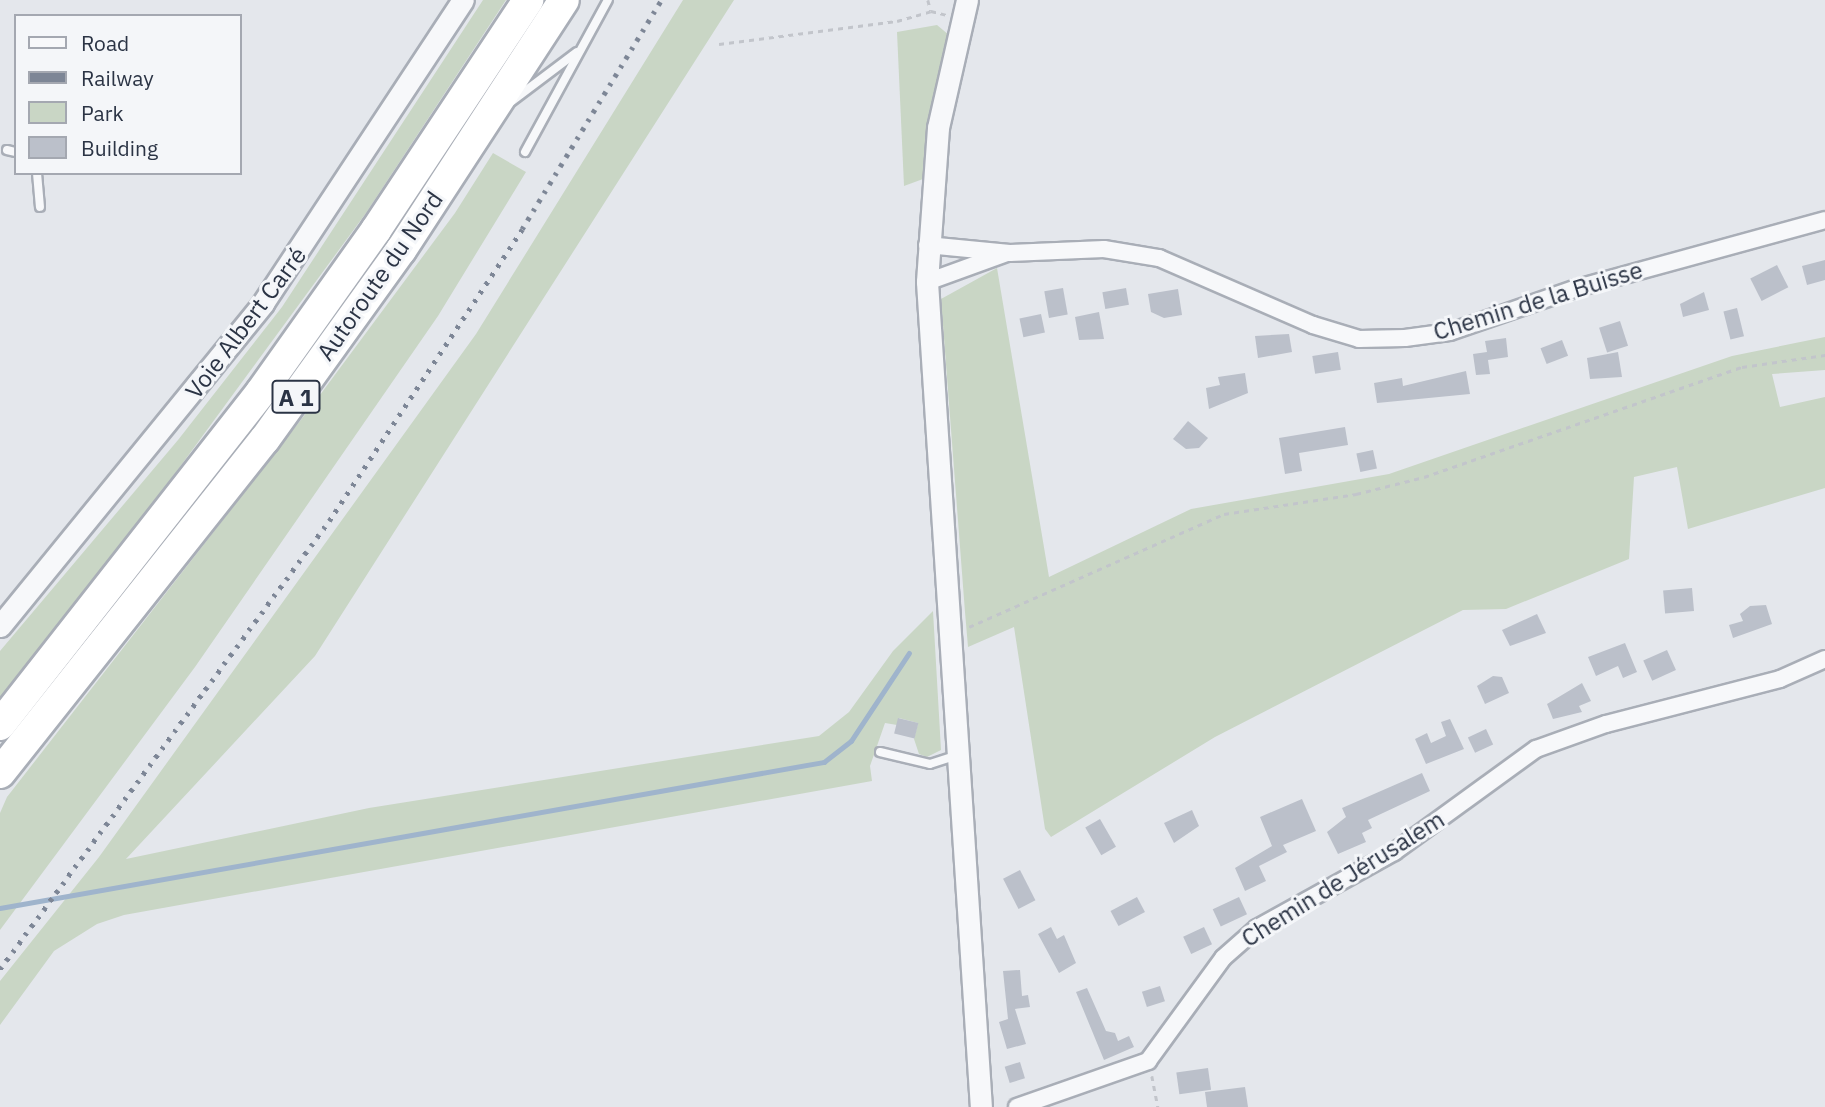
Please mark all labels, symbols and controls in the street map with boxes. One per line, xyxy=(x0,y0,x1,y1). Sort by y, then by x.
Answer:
legend xyxy=(14,14,242,175)
text: Road xyxy=(81,29,129,57)
text: Railway xyxy=(81,64,154,92)
text: Park xyxy=(81,99,124,127)
text: Building xyxy=(81,134,158,162)
street label: Autoroute du Nord xyxy=(311,186,449,366)
street label: Voie Albert Carré xyxy=(180,241,312,405)
street label: Chemin de la Buisse xyxy=(1430,255,1646,347)
road number: A 1 xyxy=(272,378,320,416)
street label: Chemin de Jérusalem xyxy=(1236,805,1450,953)

